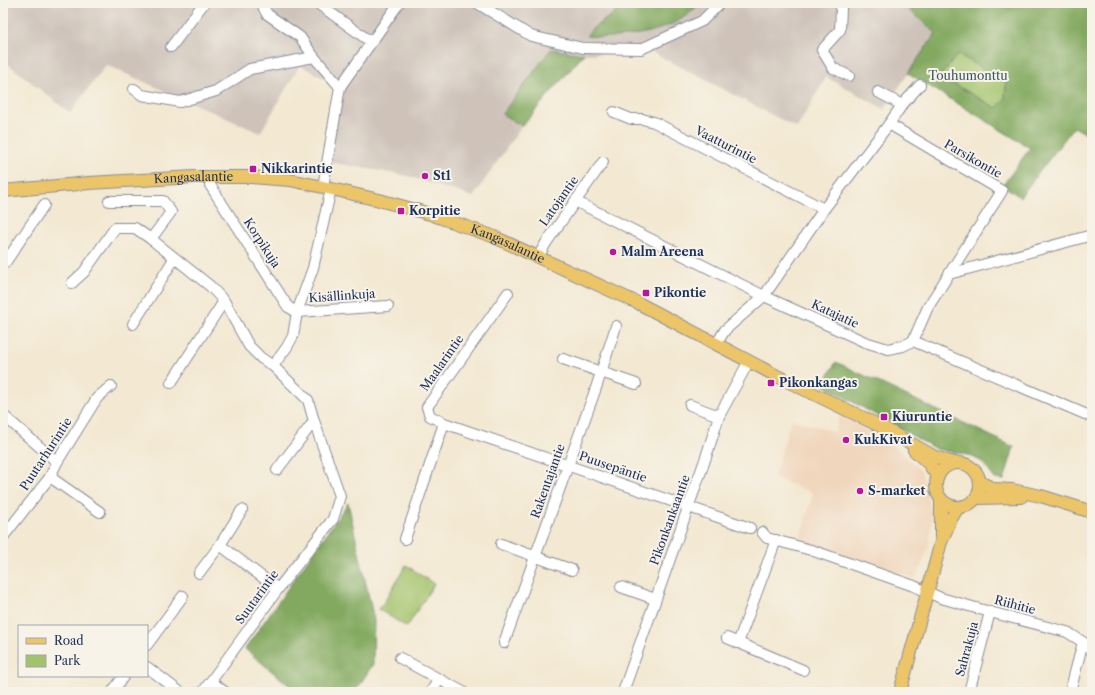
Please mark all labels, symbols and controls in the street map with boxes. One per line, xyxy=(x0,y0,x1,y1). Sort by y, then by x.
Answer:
park label: Touhumonttu xyxy=(928,68,1008,83)
street label: Vaatturintie xyxy=(692,122,760,167)
street label: Parsikontie xyxy=(942,136,1005,181)
place label: Nikkarintie xyxy=(261,161,333,176)
marker: Nikkarintie xyxy=(248,164,258,174)
place label: St1 xyxy=(433,168,452,183)
street label: Kangasalantie xyxy=(153,169,233,186)
marker: St1 xyxy=(420,171,430,181)
street label: Latojantie xyxy=(536,173,581,229)
place label: Korpitie xyxy=(409,203,460,218)
marker: Korpitie xyxy=(396,206,406,216)
street label: Korpikuja xyxy=(241,215,284,271)
street label: Kangasalantie xyxy=(469,221,548,266)
place label: Malm Areena xyxy=(621,244,705,259)
marker: Malm Areena xyxy=(608,247,618,257)
place label: Pikontie xyxy=(654,285,706,300)
street label: Kisällinkuja xyxy=(308,286,377,305)
marker: Pikontie xyxy=(641,288,651,298)
street label: Katajatie xyxy=(809,296,862,331)
street label: Maalarintie xyxy=(417,331,467,394)
place label: Pikonkangas xyxy=(779,375,858,390)
marker: Pikonkangas xyxy=(766,378,776,388)
place label: Kiuruntie xyxy=(892,409,952,424)
marker: Kiuruntie xyxy=(879,412,889,422)
street label: Puutarhurintie xyxy=(16,414,75,493)
place label: KukKivat xyxy=(854,432,912,447)
marker: KukKivat xyxy=(841,435,851,445)
street label: Rakentajantie xyxy=(527,441,568,520)
street label: Puusepäntie xyxy=(577,448,649,485)
street label: Pikonkankaantie xyxy=(646,472,693,567)
place label: S-market xyxy=(868,483,925,498)
marker: S-market xyxy=(855,486,865,496)
street label: Suutarintie xyxy=(232,566,281,627)
street label: Riihitie xyxy=(993,592,1038,617)
street label: Sahrakuja xyxy=(952,619,981,678)
legend xyxy=(18,625,148,677)
text: Road xyxy=(54,633,84,648)
text: Park xyxy=(54,653,81,668)

